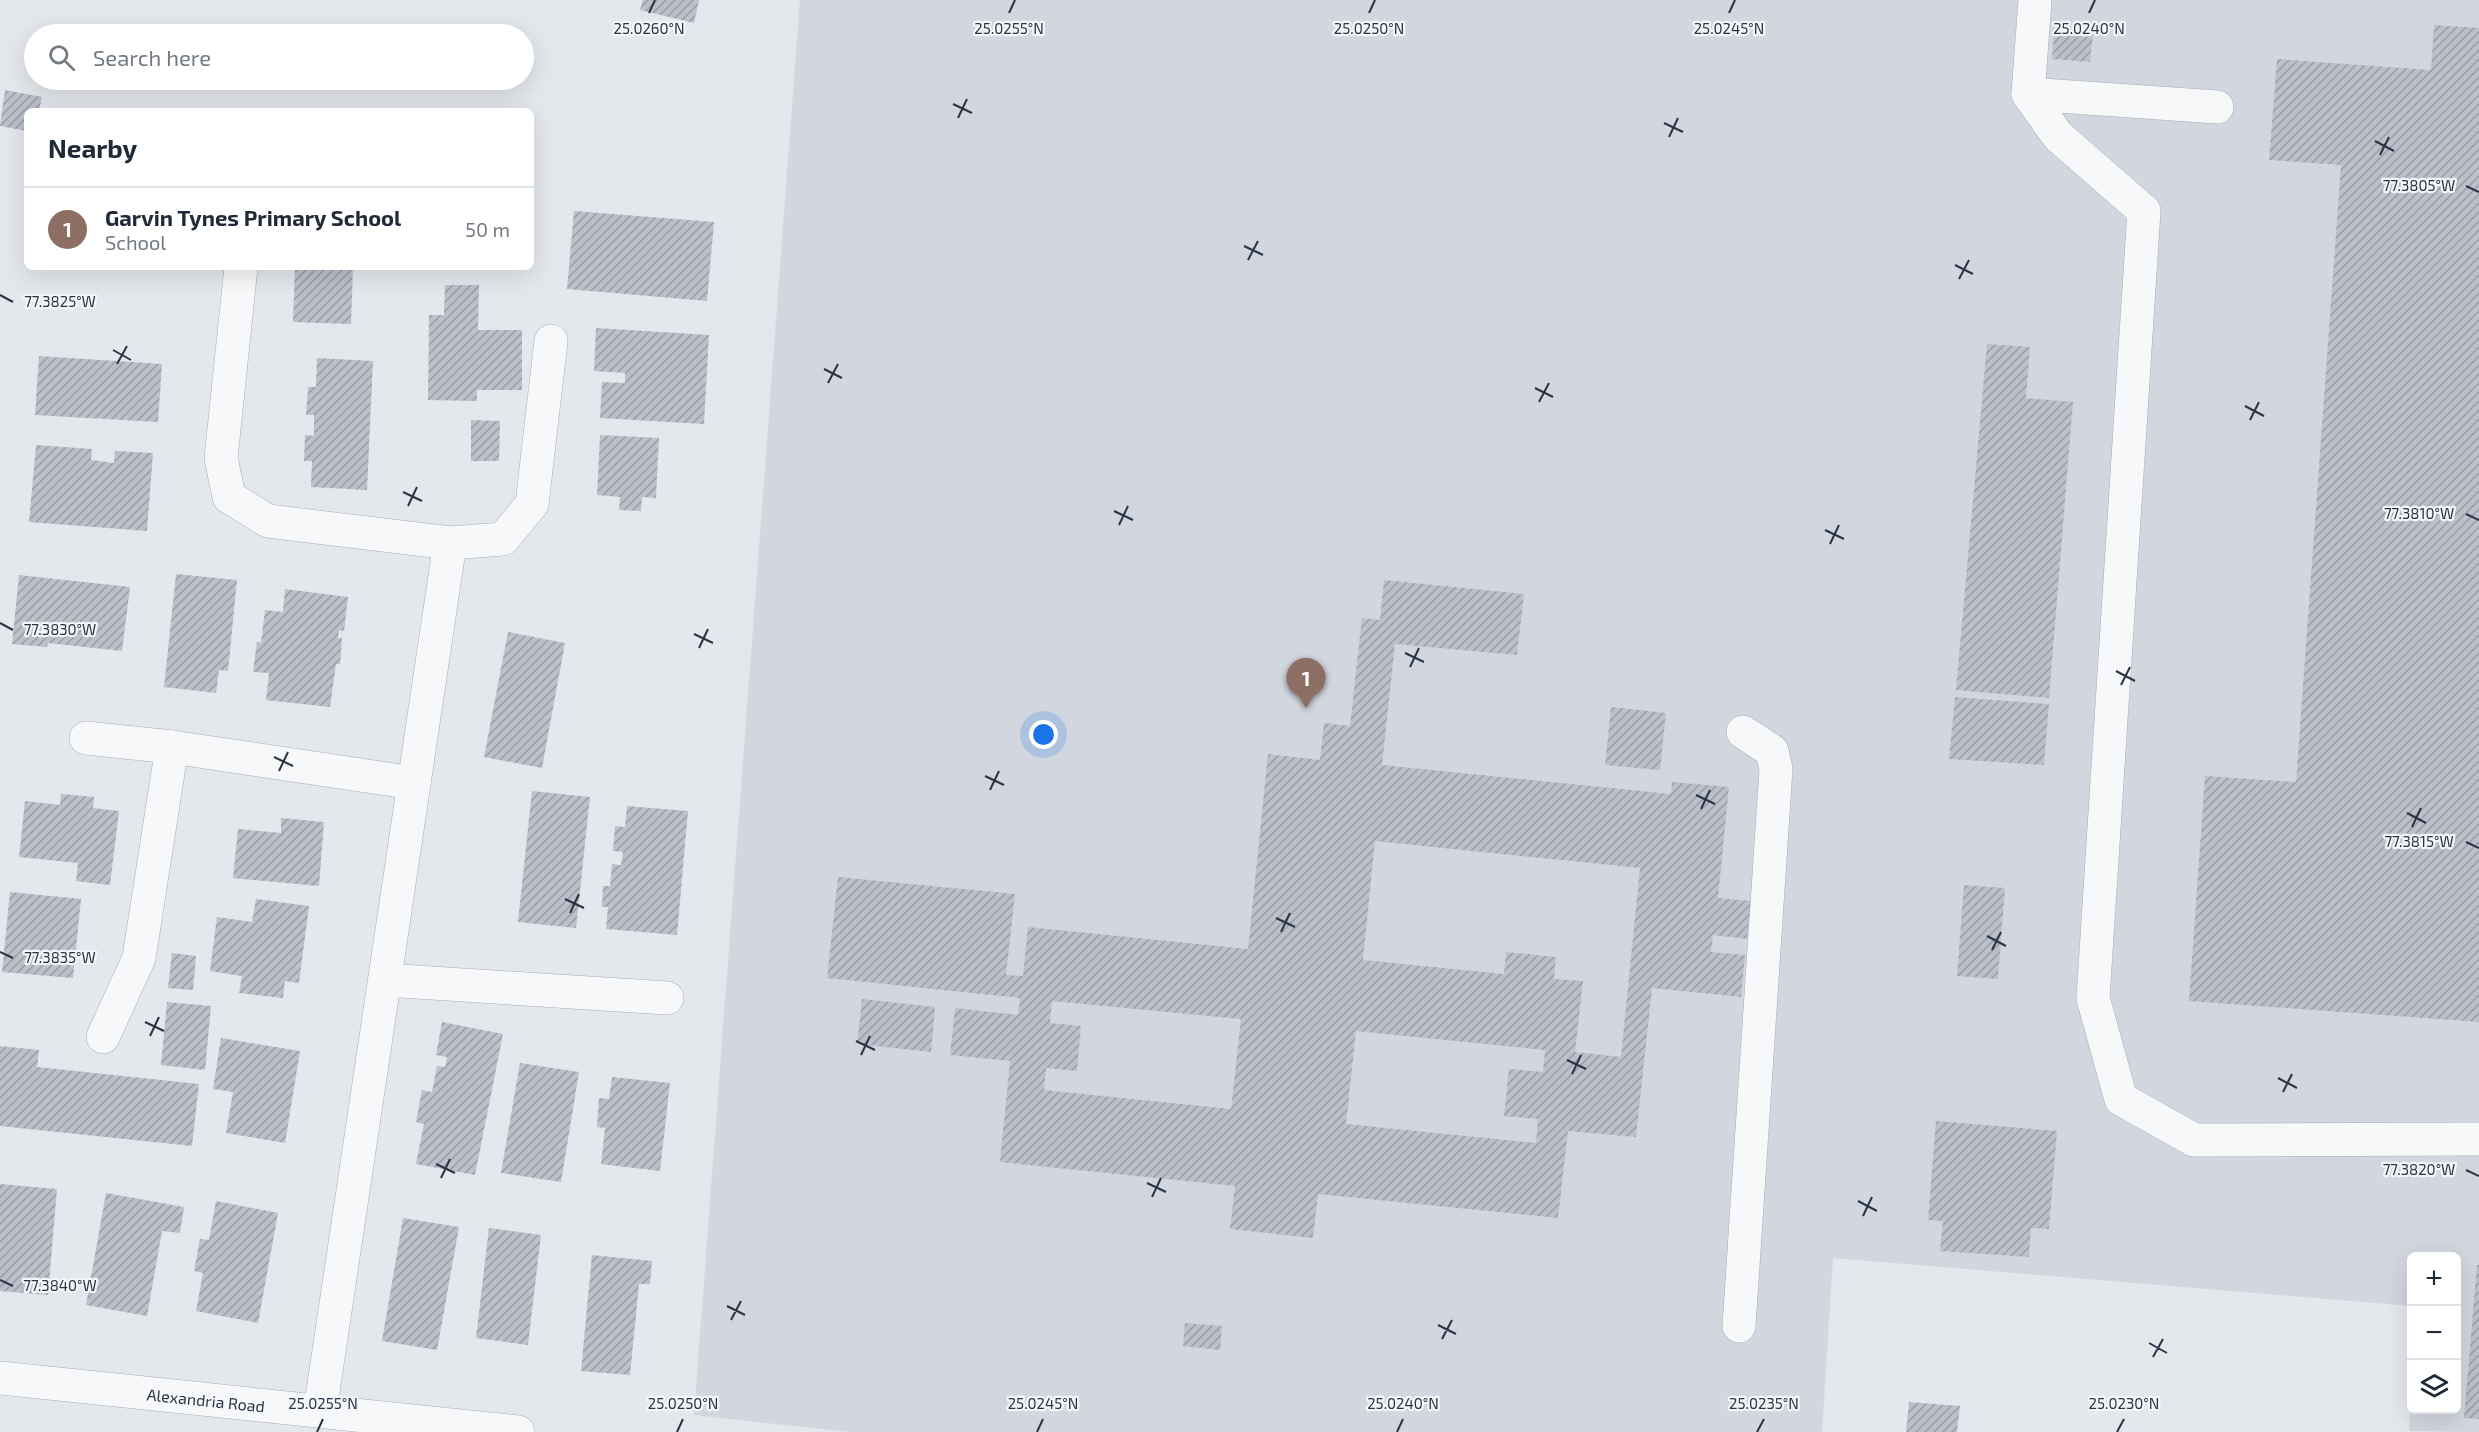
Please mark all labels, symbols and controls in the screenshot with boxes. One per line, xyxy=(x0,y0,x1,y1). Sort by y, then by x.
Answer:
text: 25.0260°N xyxy=(613,19,685,37)
text: 25.0255°N xyxy=(974,19,1044,37)
text: 25.0250°N xyxy=(1334,19,1404,37)
text: 25.0245°N xyxy=(1694,19,1764,37)
text: 25.0240°N xyxy=(2053,19,2125,37)
search box xyxy=(24,24,534,90)
icon: search xyxy=(45,41,78,74)
text: Search here xyxy=(93,44,211,70)
text: Nearby xyxy=(48,132,137,163)
text: 77.3805°W xyxy=(2383,176,2455,194)
text: Garvin Tynes Primary School xyxy=(105,204,401,230)
text: 1 xyxy=(63,217,72,241)
text: 50 m xyxy=(465,217,510,241)
text: School xyxy=(105,230,166,254)
text: 77.3825°W xyxy=(24,292,96,310)
text: 77.3810°W xyxy=(2384,504,2454,522)
text: 77.3830°W xyxy=(24,620,96,638)
pin: 1 xyxy=(1286,658,1326,708)
your location xyxy=(1029,720,1058,749)
text: 77.3815°W xyxy=(2384,832,2454,850)
text: 77.3835°W xyxy=(24,948,96,966)
text: 77.3820°W xyxy=(2383,1160,2455,1178)
map controls xyxy=(2407,1252,2461,1414)
button: + xyxy=(2407,1252,2461,1306)
text: 77.3840°W xyxy=(23,1276,97,1294)
button: − xyxy=(2407,1306,2461,1360)
button: layers xyxy=(2407,1360,2461,1414)
street label: Alexandria Road xyxy=(146,1384,266,1415)
text: 25.0255°N xyxy=(288,1394,358,1412)
text: 25.0250°N xyxy=(648,1394,718,1412)
text: 25.0245°N xyxy=(1008,1394,1078,1412)
text: 25.0240°N xyxy=(1367,1394,1439,1412)
text: 25.0235°N xyxy=(1729,1394,1799,1412)
text: 25.0230°N xyxy=(2089,1394,2159,1412)

